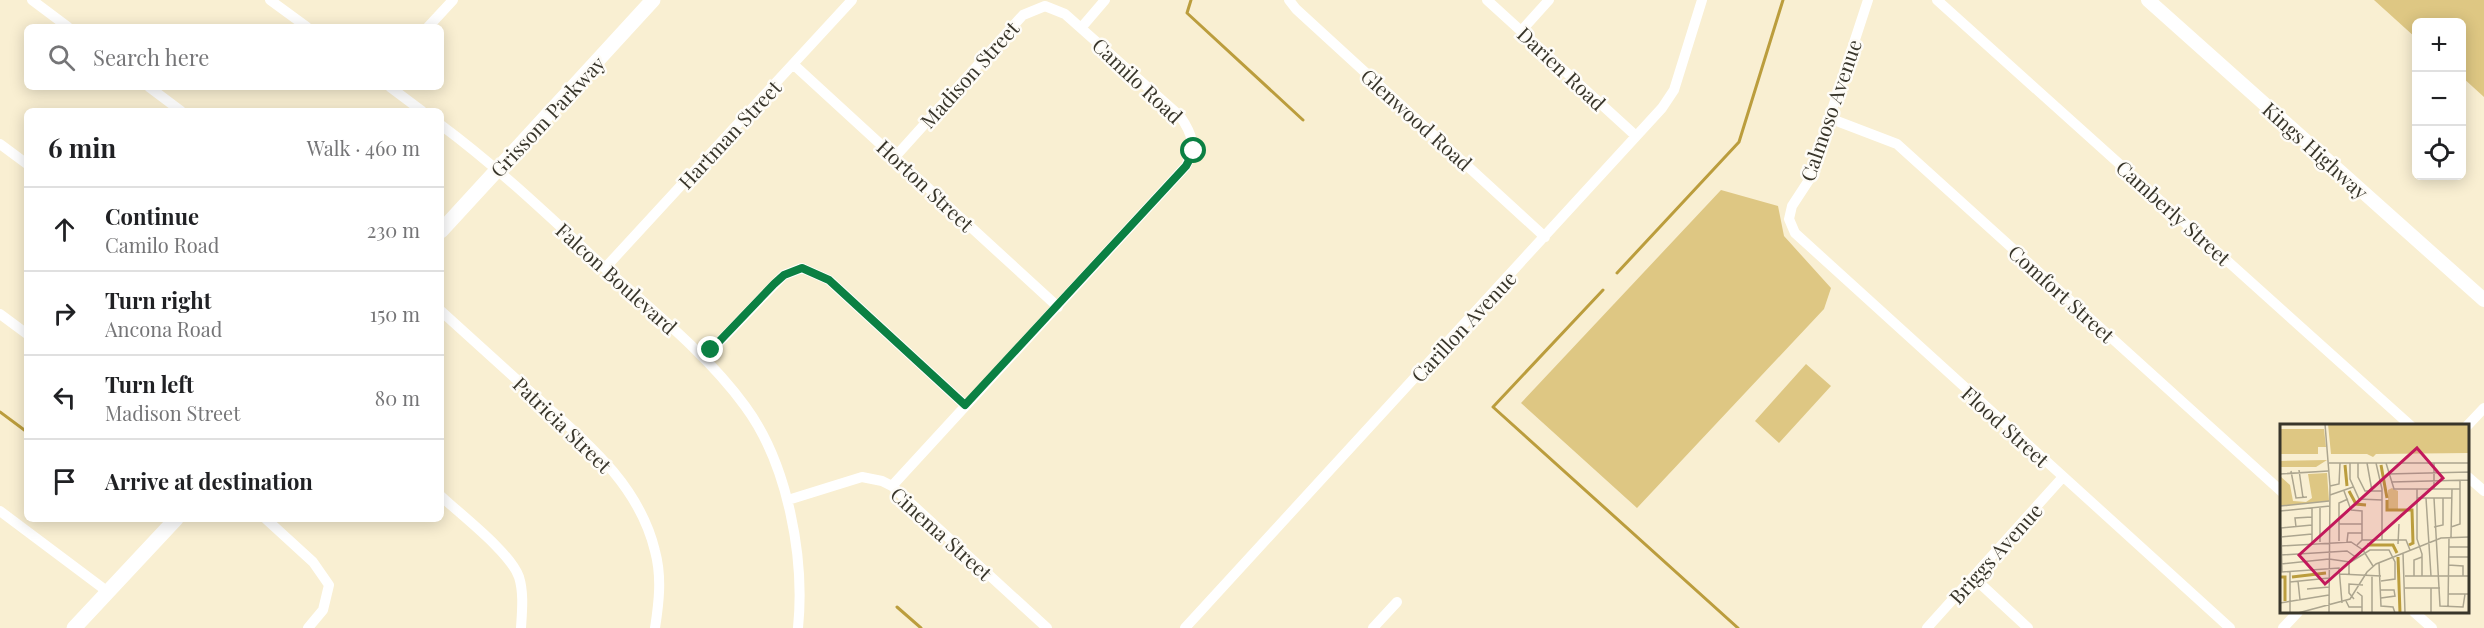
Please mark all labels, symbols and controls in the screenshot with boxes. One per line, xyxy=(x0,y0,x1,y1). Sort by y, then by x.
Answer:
street label: Madison Street xyxy=(914,14,1025,133)
map controls xyxy=(2412,18,2466,180)
button: + xyxy=(2412,18,2466,72)
street label: Darien Road xyxy=(1512,20,1612,116)
search box xyxy=(24,24,444,90)
street label: Camilo Road xyxy=(1087,31,1189,129)
street label: Calmoso Avenue xyxy=(1793,35,1867,185)
icon: search xyxy=(45,41,78,74)
text: Search here xyxy=(93,42,209,72)
street label: Grissom Parkway xyxy=(484,50,610,182)
street label: Glenwood Road xyxy=(1356,62,1479,176)
button: − xyxy=(2412,72,2466,126)
street label: Hartman Street xyxy=(672,73,787,194)
street label: Kings Highway xyxy=(2257,95,2375,205)
button: locate xyxy=(2412,126,2466,180)
text: 6 min xyxy=(48,130,116,165)
street label: Horton Street xyxy=(872,133,981,238)
text: Walk · 460 m xyxy=(307,134,420,161)
route start xyxy=(1180,137,1206,163)
street label: Camberly Street xyxy=(2111,153,2238,271)
text: Continue xyxy=(105,201,199,231)
icon: ahead xyxy=(48,213,81,246)
text: 230 m xyxy=(367,216,420,243)
street label: Falcon Boulevard xyxy=(551,216,684,340)
text: Camilo Road xyxy=(105,231,219,258)
street label: Comfort Street xyxy=(2003,238,2122,348)
street label: Carillon Avenue xyxy=(1404,265,1522,387)
text: Turn right xyxy=(105,285,211,315)
icon: right xyxy=(48,297,81,330)
text: 150 m xyxy=(370,300,420,327)
text: Ancona Road xyxy=(105,315,222,342)
route end xyxy=(697,336,723,362)
text: Turn left xyxy=(105,369,194,399)
street label: Patricia Street xyxy=(508,370,619,479)
street label: Flood Street xyxy=(1956,380,2056,473)
icon: left xyxy=(48,381,81,414)
text: 80 m xyxy=(375,384,420,411)
text: Madison Street xyxy=(105,399,240,426)
inset map xyxy=(2280,424,2469,613)
icon: arrive xyxy=(48,465,81,498)
text: Arrive at destination xyxy=(105,466,313,496)
street label: Cinema Street xyxy=(885,480,999,586)
street label: Briggs Avenue xyxy=(1942,497,2048,609)

